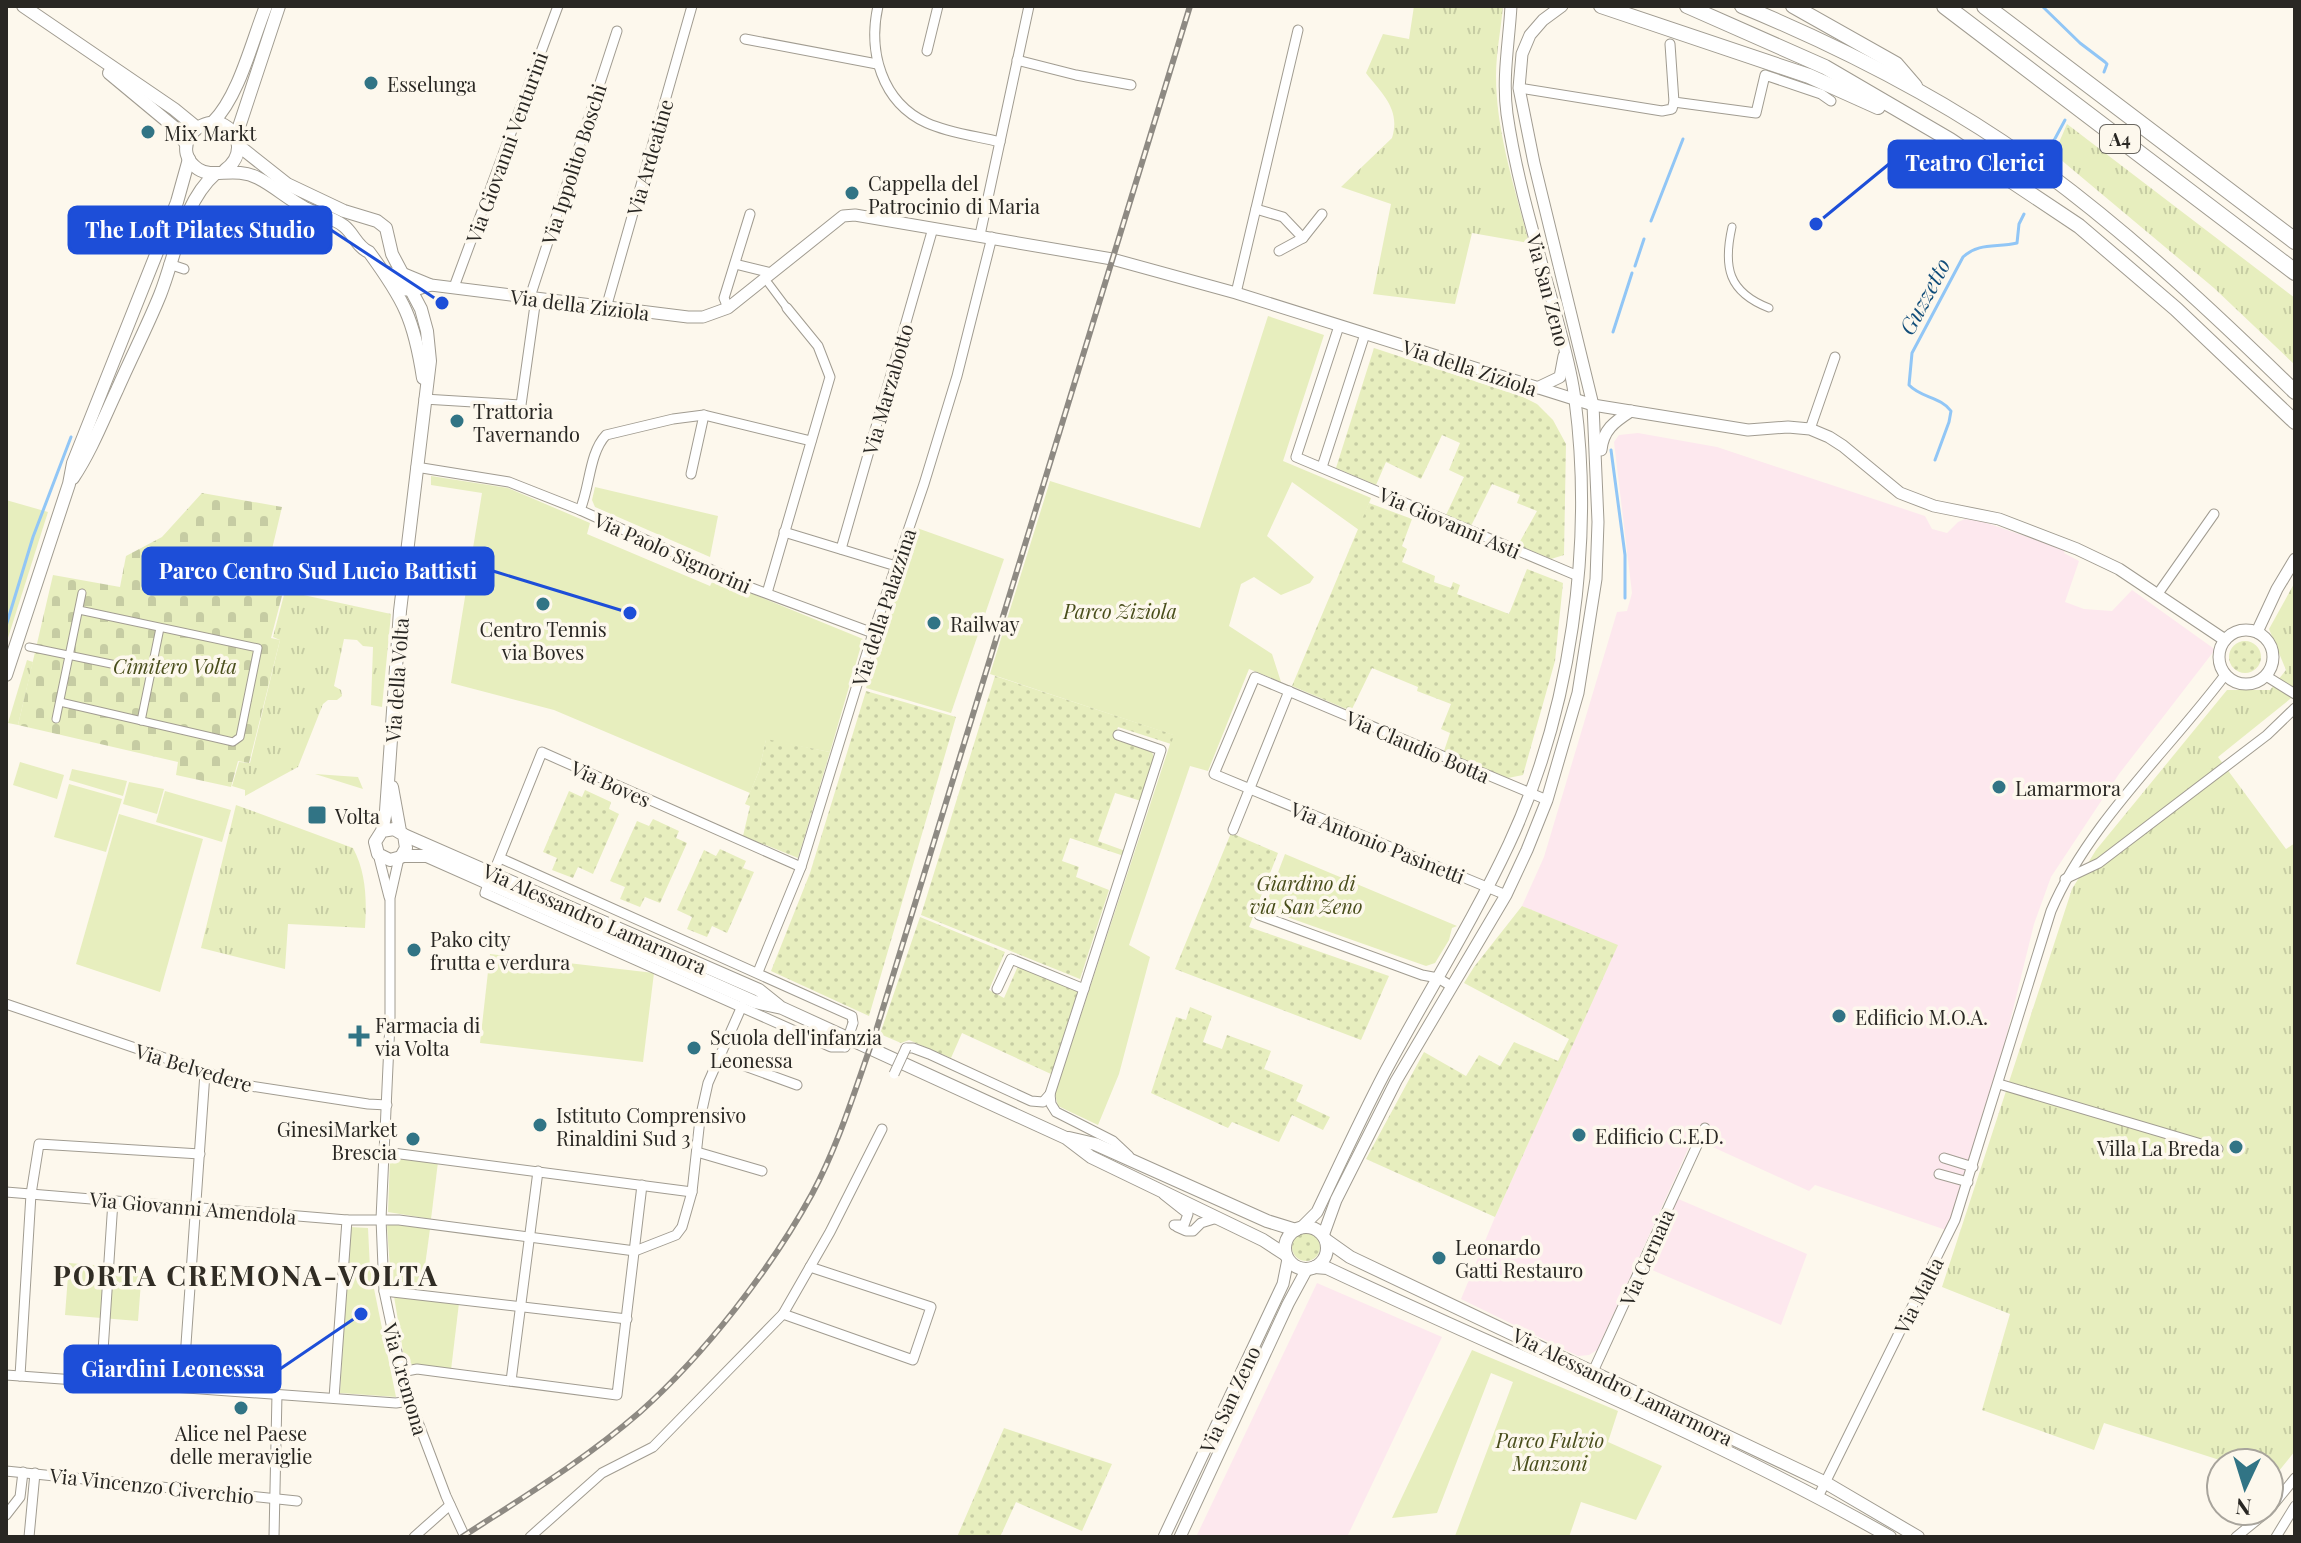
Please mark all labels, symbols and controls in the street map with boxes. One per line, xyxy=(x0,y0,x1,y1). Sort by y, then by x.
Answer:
street label: Via Giovanni Venturini xyxy=(458,47,553,247)
place label: Esselunga xyxy=(387,70,477,97)
marker: Esselunga xyxy=(362,74,380,92)
street label: Via Ippolito Boschi xyxy=(534,80,612,249)
street label: Via Ardeatine xyxy=(619,96,678,219)
place label: Mix Markt xyxy=(164,119,257,146)
marker: Mix Markt xyxy=(139,123,157,141)
road number: A4 xyxy=(2100,125,2140,153)
callout: Teatro Clerici xyxy=(1889,141,2061,187)
text: Teatro Clerici xyxy=(1905,147,2045,177)
place label: Cappella del Patrocinio di Maria xyxy=(868,169,1040,219)
marker: Cappella del Patrocinio di Maria xyxy=(843,184,861,202)
callout: The Loft Pilates Studio xyxy=(69,207,331,253)
text: The Loft Pilates Studio xyxy=(85,214,315,244)
street label: Via San Zeno xyxy=(1521,230,1577,349)
water label: Guzzetto xyxy=(1891,253,1957,339)
street label: Via della Ziziola xyxy=(508,282,651,326)
street label: Via Marzabotto xyxy=(855,320,919,458)
street label: Via della Ziziola xyxy=(1398,332,1541,401)
place label: Trattoria Tavernando xyxy=(473,397,580,447)
marker: Trattoria Tavernando xyxy=(448,412,466,430)
street label: Via Giovanni Asti xyxy=(1374,480,1525,564)
street label: Via Paolo Signorini xyxy=(589,505,756,599)
street label: Via della Palazzina xyxy=(844,525,921,690)
callout: Parco Centro Sud Lucio Battisti xyxy=(143,548,493,594)
text: Parco Centro Sud Lucio Battisti xyxy=(159,555,477,585)
marker: Centro Tennis via Boves xyxy=(534,595,552,613)
park label: Parco Ziziola xyxy=(1062,597,1177,624)
place label: Railway xyxy=(950,610,1020,637)
marker: Railway xyxy=(925,614,943,632)
place label: Centro Tennis via Boves xyxy=(479,615,607,665)
street label: Via della Volta xyxy=(378,617,414,744)
park label: Cimitero Volta xyxy=(113,652,237,679)
street label: Via Claudio Botta xyxy=(1341,703,1494,788)
street label: Via Boves xyxy=(566,753,655,813)
place label: Lamarmora xyxy=(2015,774,2121,801)
marker: Lamarmora xyxy=(1990,778,2008,796)
street label: Via Antonio Pasinetti xyxy=(1286,794,1469,889)
place label: Volta xyxy=(334,802,380,829)
marker: Volta xyxy=(306,804,328,826)
street label: Via Alessandro Lamarmora xyxy=(478,856,711,980)
park label: Giardino di via San Zeno xyxy=(1249,869,1363,919)
place label: Pako city frutta e verdura xyxy=(430,925,570,975)
marker: Pako city frutta e verdura xyxy=(405,941,423,959)
place label: Edificio M.O.A. xyxy=(1855,1003,1988,1030)
marker: Edificio M.O.A. xyxy=(1830,1007,1848,1025)
place label: Farmacia di via Volta xyxy=(374,1011,481,1061)
place label: Scuola dell'infanzia Leonessa xyxy=(710,1023,882,1073)
marker: Farmacia di via Volta xyxy=(350,1027,368,1045)
street label: Via Belvedere xyxy=(131,1036,256,1098)
marker: Scuola dell'infanzia Leonessa xyxy=(685,1039,703,1057)
place label: Istituto Comprensivo Rinaldini Sud 3 xyxy=(556,1101,746,1151)
place label: GinesiMarket Brescia xyxy=(277,1115,398,1165)
marker: Istituto Comprensivo Rinaldini Sud 3 xyxy=(531,1116,549,1134)
place label: Edificio C.E.D. xyxy=(1595,1122,1724,1149)
marker: Edificio C.E.D. xyxy=(1570,1126,1588,1144)
marker: GinesiMarket Brescia xyxy=(404,1130,422,1148)
place label: Villa La Breda xyxy=(2096,1134,2220,1161)
marker: Villa La Breda xyxy=(2227,1138,2245,1156)
street label: Via Giovanni Amendola xyxy=(87,1184,298,1229)
street label: Via Cernaia xyxy=(1612,1204,1679,1311)
place label: Leonardo Gatti Restauro xyxy=(1455,1233,1583,1283)
marker: Leonardo Gatti Restauro xyxy=(1430,1249,1448,1267)
street label: Via Malta xyxy=(1887,1252,1949,1339)
district label: PORTA CREMONA-VOLTA xyxy=(53,1256,439,1293)
street label: Via Cremona xyxy=(377,1319,435,1438)
street label: Via Alessandro Lamarmora xyxy=(1507,1320,1738,1451)
street label: Via San Zeno xyxy=(1192,1341,1266,1458)
callout: Giardini Leonessa xyxy=(65,1346,280,1392)
text: Giardini Leonessa xyxy=(81,1353,265,1383)
marker: Alice nel Paese delle meraviglie xyxy=(232,1399,250,1417)
place label: Alice nel Paese delle meraviglie xyxy=(170,1419,312,1469)
park label: Parco Fulvio Manzoni xyxy=(1495,1426,1604,1476)
north arrow xyxy=(2205,1447,2285,1527)
street label: Via Vincenzo Civerchio xyxy=(48,1461,255,1509)
text: N xyxy=(2234,1492,2253,1523)

